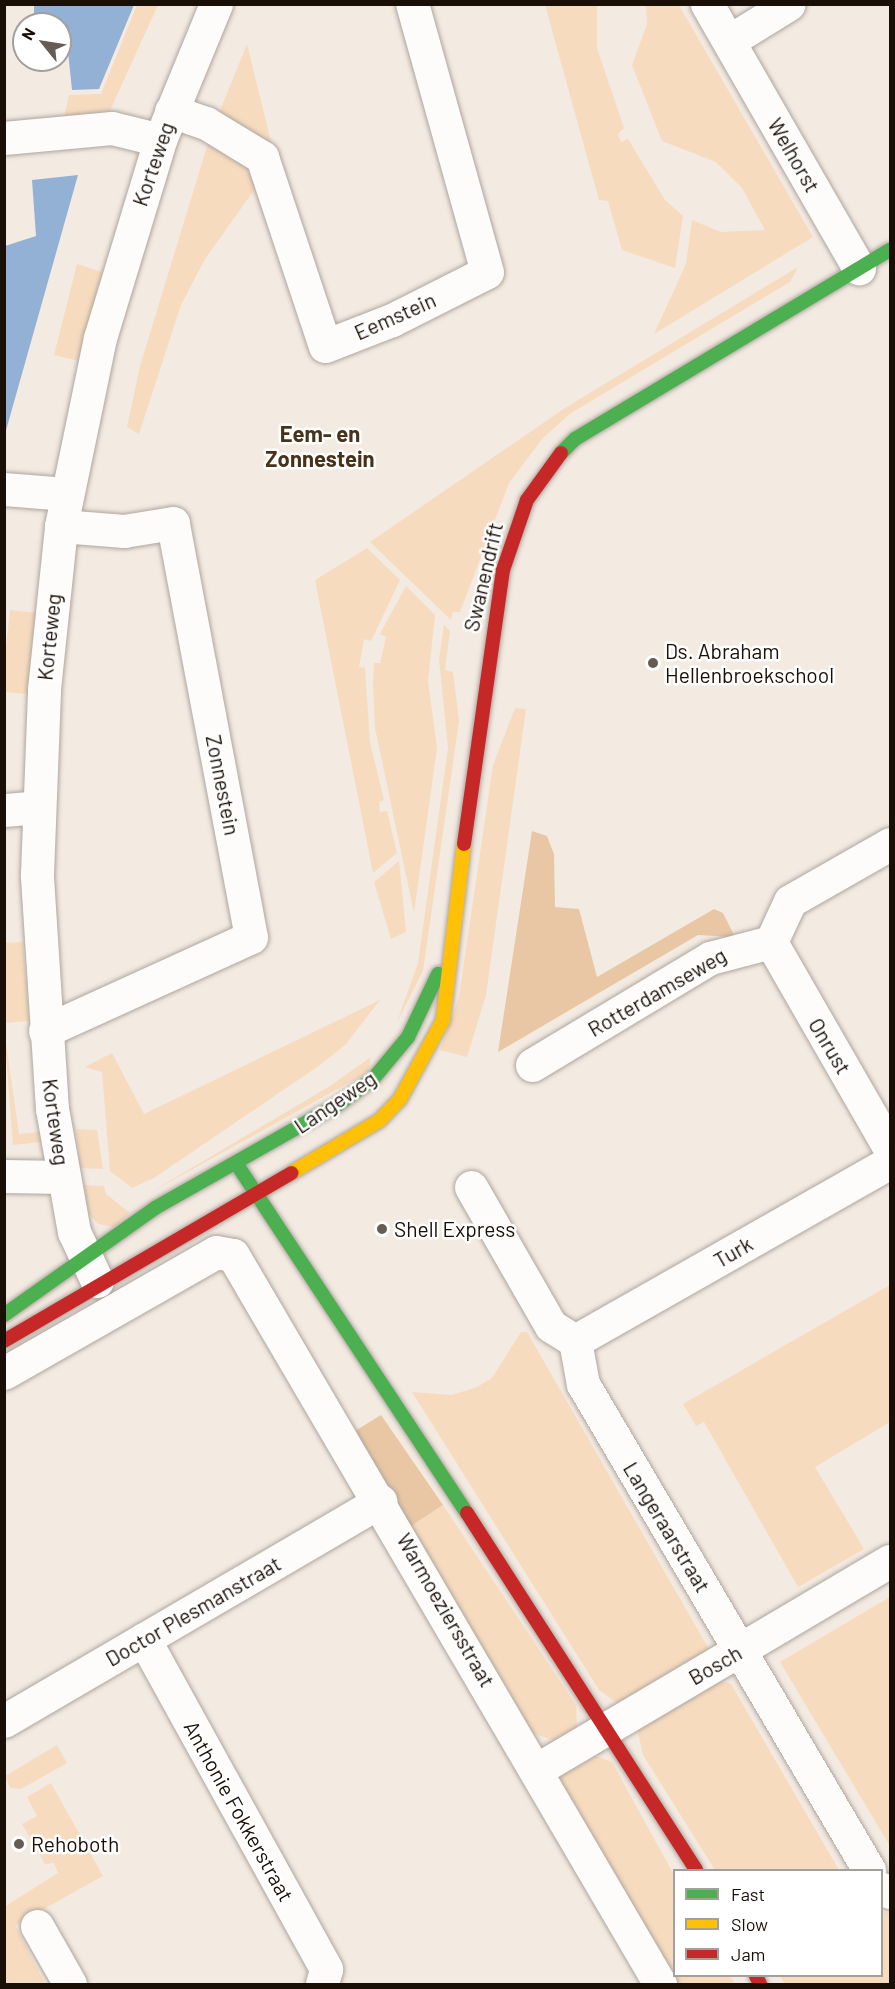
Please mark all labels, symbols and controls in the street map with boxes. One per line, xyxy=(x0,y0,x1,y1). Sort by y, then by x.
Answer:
north arrow xyxy=(12,12,72,72)
text: N xyxy=(17,24,39,43)
street label: Welhorst xyxy=(763,113,825,197)
street label: Korteweg xyxy=(127,119,179,209)
street label: Eemstein xyxy=(350,287,440,345)
district label: Eem- en Zonnestein xyxy=(265,420,375,472)
street label: Swanendrift xyxy=(458,520,508,634)
street label: Korteweg xyxy=(32,592,66,682)
place label: Ds. Abraham Hellenbroekschool xyxy=(665,638,834,688)
marker: Ds. Abraham Hellenbroekschool xyxy=(646,656,660,670)
street label: Zonnestein xyxy=(201,733,245,837)
street label: Rotterdamseweg xyxy=(583,942,731,1042)
street label: Onrust xyxy=(803,1013,857,1079)
street label: Langeweg xyxy=(289,1065,381,1139)
street label: Korteweg xyxy=(37,1077,75,1167)
place label: Shell Express xyxy=(394,1216,515,1242)
marker: Shell Express xyxy=(375,1222,389,1236)
street label: Turk xyxy=(709,1231,757,1273)
street label: Langeraarstraat xyxy=(618,1457,716,1597)
street label: Warmoeziersstraat xyxy=(392,1529,500,1691)
street label: Doctor Plesmanstraat xyxy=(101,1551,285,1671)
street label: Bosch xyxy=(684,1640,746,1690)
street label: Anthonie Fokkerstraat xyxy=(179,1716,299,1906)
place label: Rehoboth xyxy=(31,1831,119,1857)
marker: Rehoboth xyxy=(12,1837,26,1851)
legend xyxy=(673,1869,883,1977)
text: Fast xyxy=(731,1883,765,1905)
text: Slow xyxy=(731,1913,768,1935)
text: Jam xyxy=(731,1943,765,1965)

